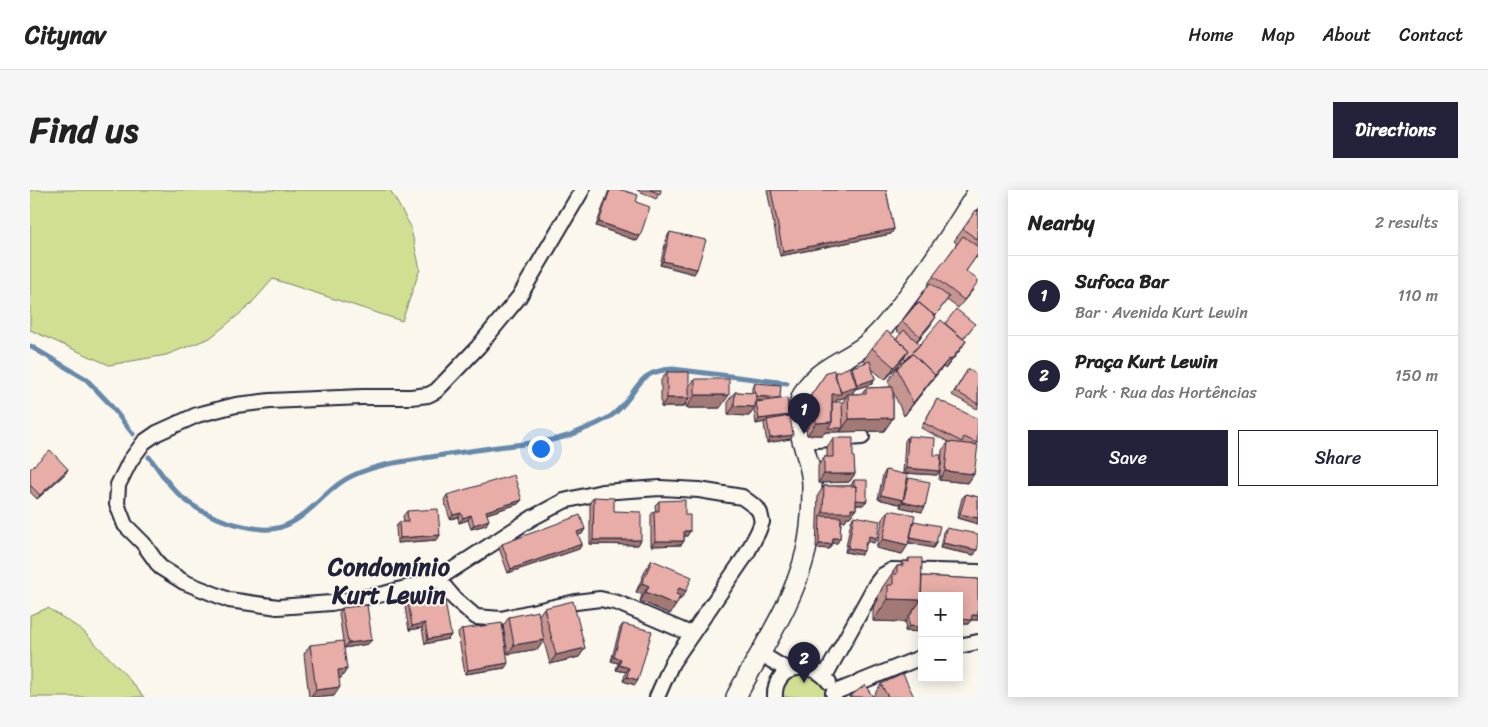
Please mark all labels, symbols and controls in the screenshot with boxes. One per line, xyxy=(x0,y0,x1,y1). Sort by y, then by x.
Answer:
text: Citynav xyxy=(25,14,106,56)
text: Home xyxy=(1189,19,1234,51)
text: Map xyxy=(1262,19,1295,51)
text: About xyxy=(1323,19,1371,51)
text: Contact xyxy=(1399,19,1463,51)
text: Find us xyxy=(30,99,138,161)
button: Directions xyxy=(1333,102,1458,158)
text: Nearby xyxy=(1028,204,1094,242)
text: 2 results xyxy=(1375,208,1438,237)
text: Sufoca Bar xyxy=(1075,265,1168,298)
text: 1 xyxy=(1041,281,1047,310)
text: 110 m xyxy=(1398,281,1438,310)
text: Bar · Avenida Kurt Lewin xyxy=(1075,298,1248,327)
text: Praça Kurt Lewin xyxy=(1075,345,1218,378)
text: 2 xyxy=(1039,361,1049,390)
text: 150 m xyxy=(1395,361,1438,390)
text: Park · Rua das Hortências xyxy=(1075,378,1257,407)
pin: 1 xyxy=(788,393,820,434)
button: Save xyxy=(1028,430,1228,486)
button: Share xyxy=(1238,430,1438,486)
your location xyxy=(528,436,554,462)
district label: Condomínio Kurt Lewin xyxy=(327,546,451,616)
map controls xyxy=(918,592,963,682)
button: + xyxy=(918,592,963,637)
button: − xyxy=(918,637,963,682)
pin: 2 xyxy=(788,642,820,683)

